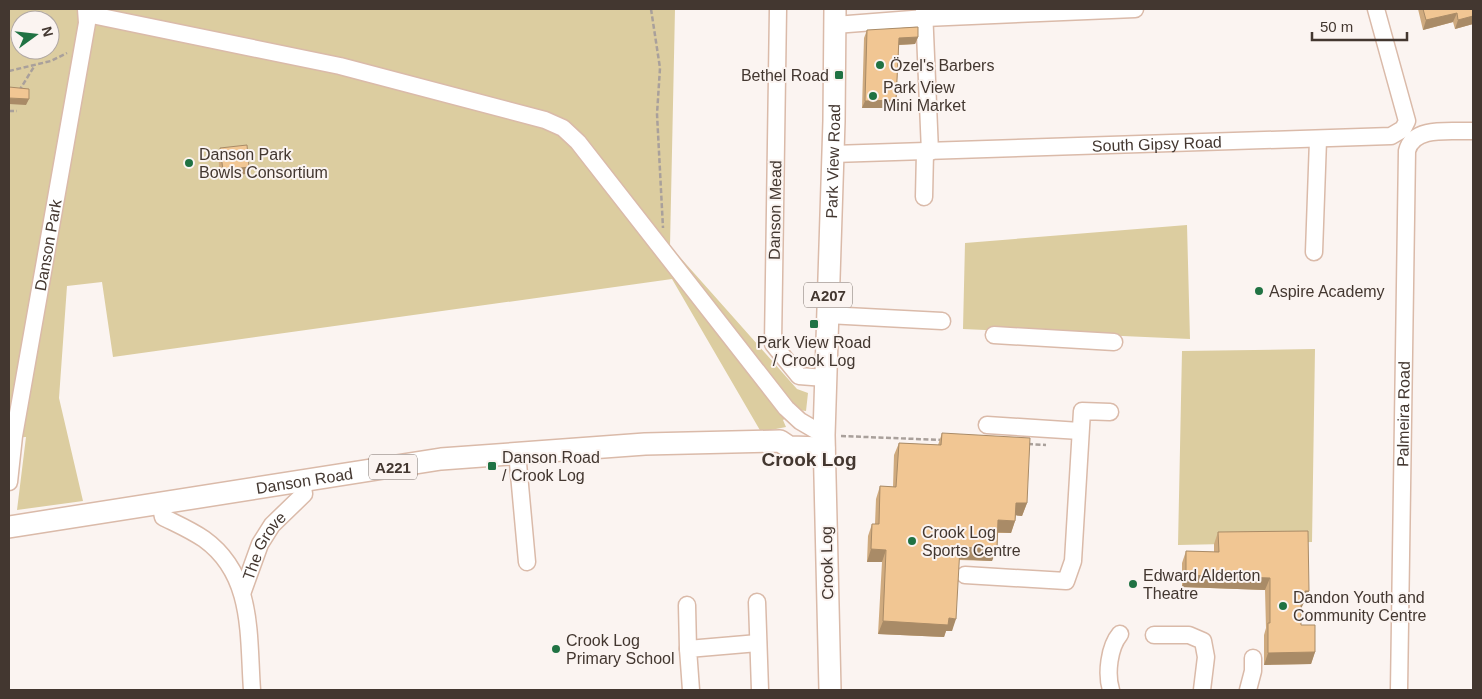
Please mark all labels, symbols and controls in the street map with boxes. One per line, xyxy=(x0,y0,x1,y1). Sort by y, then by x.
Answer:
north arrow xyxy=(10,10,60,60)
scale bar xyxy=(1312,10,1407,42)
text: 50 m xyxy=(1320,18,1353,35)
text: N xyxy=(39,25,57,39)
place label: Özel's Barbers xyxy=(890,57,994,74)
marker: Özel's Barbers xyxy=(874,59,886,71)
place label: Bethel Road xyxy=(741,67,829,84)
marker: Bethel Road xyxy=(833,69,845,81)
place label: Park View Mini Market xyxy=(883,79,966,114)
marker: Park View Mini Market xyxy=(867,90,879,102)
street label: Park View Road xyxy=(822,104,843,219)
street label: South Gipsy Road xyxy=(1092,133,1222,154)
place label: Danson Park Bowls Consortium xyxy=(199,146,328,181)
marker: Danson Park Bowls Consortium xyxy=(183,157,195,169)
street label: Danson Mead xyxy=(766,160,784,260)
street label: Danson Park xyxy=(31,197,64,292)
road number: A207 xyxy=(804,282,852,308)
place label: Aspire Academy xyxy=(1269,283,1385,300)
marker: Aspire Academy xyxy=(1253,285,1265,297)
marker: Park View Road / Crook Log xyxy=(808,318,820,330)
place label: Park View Road / Crook Log xyxy=(757,334,871,369)
street label: Palmeira Road xyxy=(1394,361,1412,467)
place label: Danson Road / Crook Log xyxy=(502,449,600,484)
district label: Crook Log xyxy=(762,449,857,470)
road number: A221 xyxy=(369,454,417,480)
marker: Danson Road / Crook Log xyxy=(486,460,498,472)
street label: Danson Road xyxy=(255,464,354,497)
street label: The Grove xyxy=(239,508,289,582)
place label: Crook Log Sports Centre xyxy=(922,524,1021,559)
street label: Crook Log xyxy=(818,526,836,600)
marker: Crook Log Sports Centre xyxy=(906,535,918,547)
place label: Edward Alderton Theatre xyxy=(1143,567,1260,602)
marker: Edward Alderton Theatre xyxy=(1127,578,1139,590)
place label: Dandon Youth and Community Centre xyxy=(1293,589,1426,624)
marker: Dandon Youth and Community Centre xyxy=(1277,600,1289,612)
place label: Crook Log Primary School xyxy=(566,632,674,667)
marker: Crook Log Primary School xyxy=(550,643,562,655)

